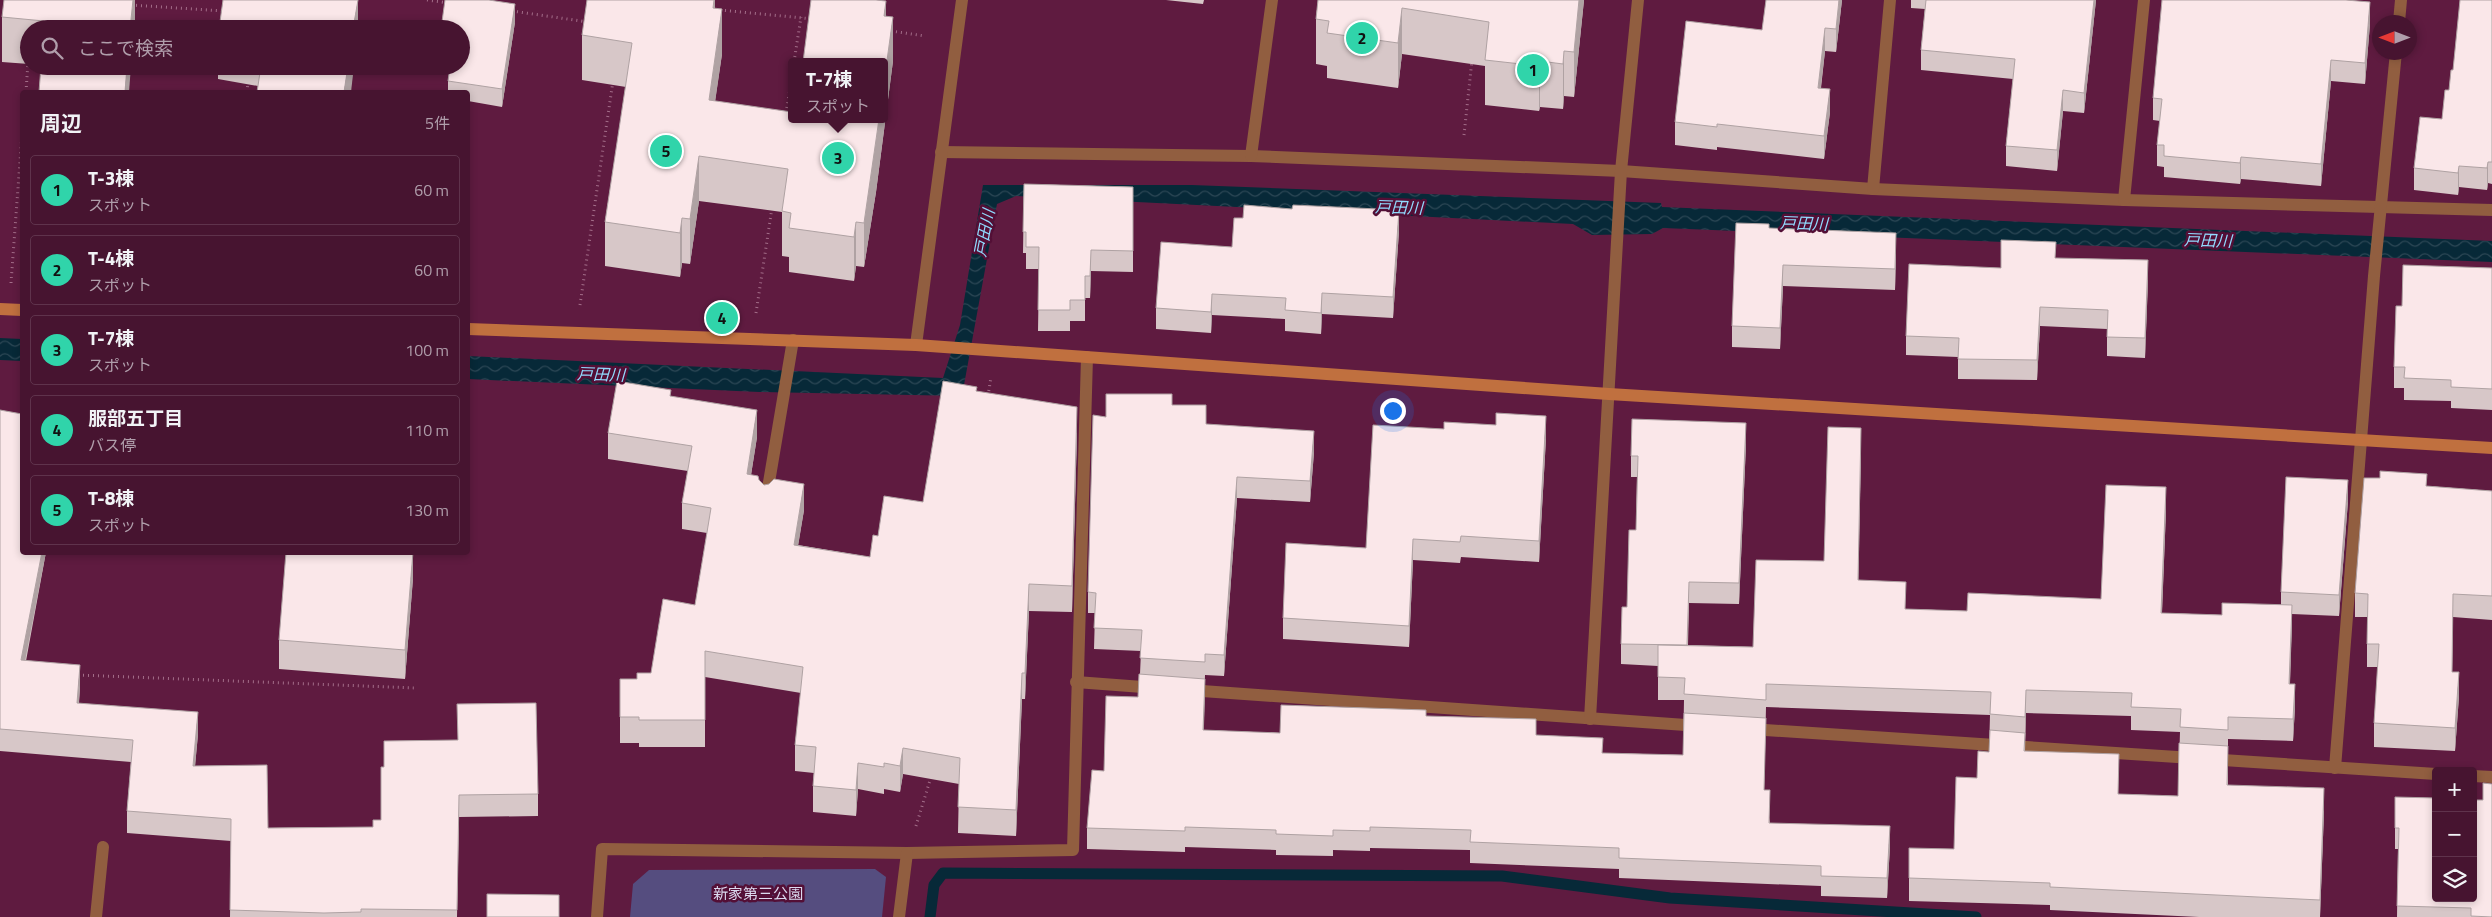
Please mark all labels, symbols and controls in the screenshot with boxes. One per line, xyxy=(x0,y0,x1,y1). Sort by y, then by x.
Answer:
north arrow xyxy=(2372,15,2417,60)
pin: 2 xyxy=(1346,19,1378,57)
search box xyxy=(20,20,470,75)
text: ここで検索 xyxy=(78,33,173,62)
icon: search xyxy=(38,34,66,62)
pin: 1 xyxy=(1517,51,1549,89)
popup xyxy=(788,58,888,123)
text: T-7棟 xyxy=(806,64,852,93)
text: スポット xyxy=(806,94,870,118)
text: 周辺 xyxy=(40,107,82,139)
text: 5件 xyxy=(425,111,450,135)
pin: 5 xyxy=(650,132,682,170)
pin: 3 xyxy=(822,139,854,177)
text: T-3棟 xyxy=(88,163,134,192)
text: 1 xyxy=(53,178,61,202)
text: 60 m xyxy=(414,178,449,202)
text: スポット xyxy=(88,193,152,217)
water label: 戸田川 xyxy=(1375,194,1425,220)
water label: 戸田川 xyxy=(968,205,1001,259)
water label: 戸田川 xyxy=(1780,210,1830,236)
water label: 戸田川 xyxy=(2184,227,2234,253)
text: T-4棟 xyxy=(88,243,134,272)
text: 2 xyxy=(53,258,61,282)
text: 60 m xyxy=(414,258,449,282)
text: スポット xyxy=(88,273,152,297)
pin: 4 xyxy=(706,299,738,337)
text: T-7棟 xyxy=(88,323,134,352)
text: 3 xyxy=(53,338,61,362)
text: 100 m xyxy=(405,338,449,362)
text: スポット xyxy=(88,353,152,377)
water label: 戸田川 xyxy=(577,361,627,387)
your location xyxy=(1380,398,1406,424)
text: 服部五丁目 xyxy=(88,403,183,432)
text: 4 xyxy=(53,418,61,442)
text: 110 m xyxy=(405,418,449,442)
text: バス停 xyxy=(88,433,136,457)
text: T-8棟 xyxy=(88,483,134,512)
text: 5 xyxy=(53,498,61,522)
text: 130 m xyxy=(405,498,449,522)
text: スポット xyxy=(88,513,152,537)
map controls xyxy=(2432,767,2477,902)
button: + xyxy=(2432,767,2477,812)
button: − xyxy=(2432,812,2477,857)
button: layers xyxy=(2432,857,2477,902)
park label: 新家第三公園 xyxy=(713,882,803,905)

